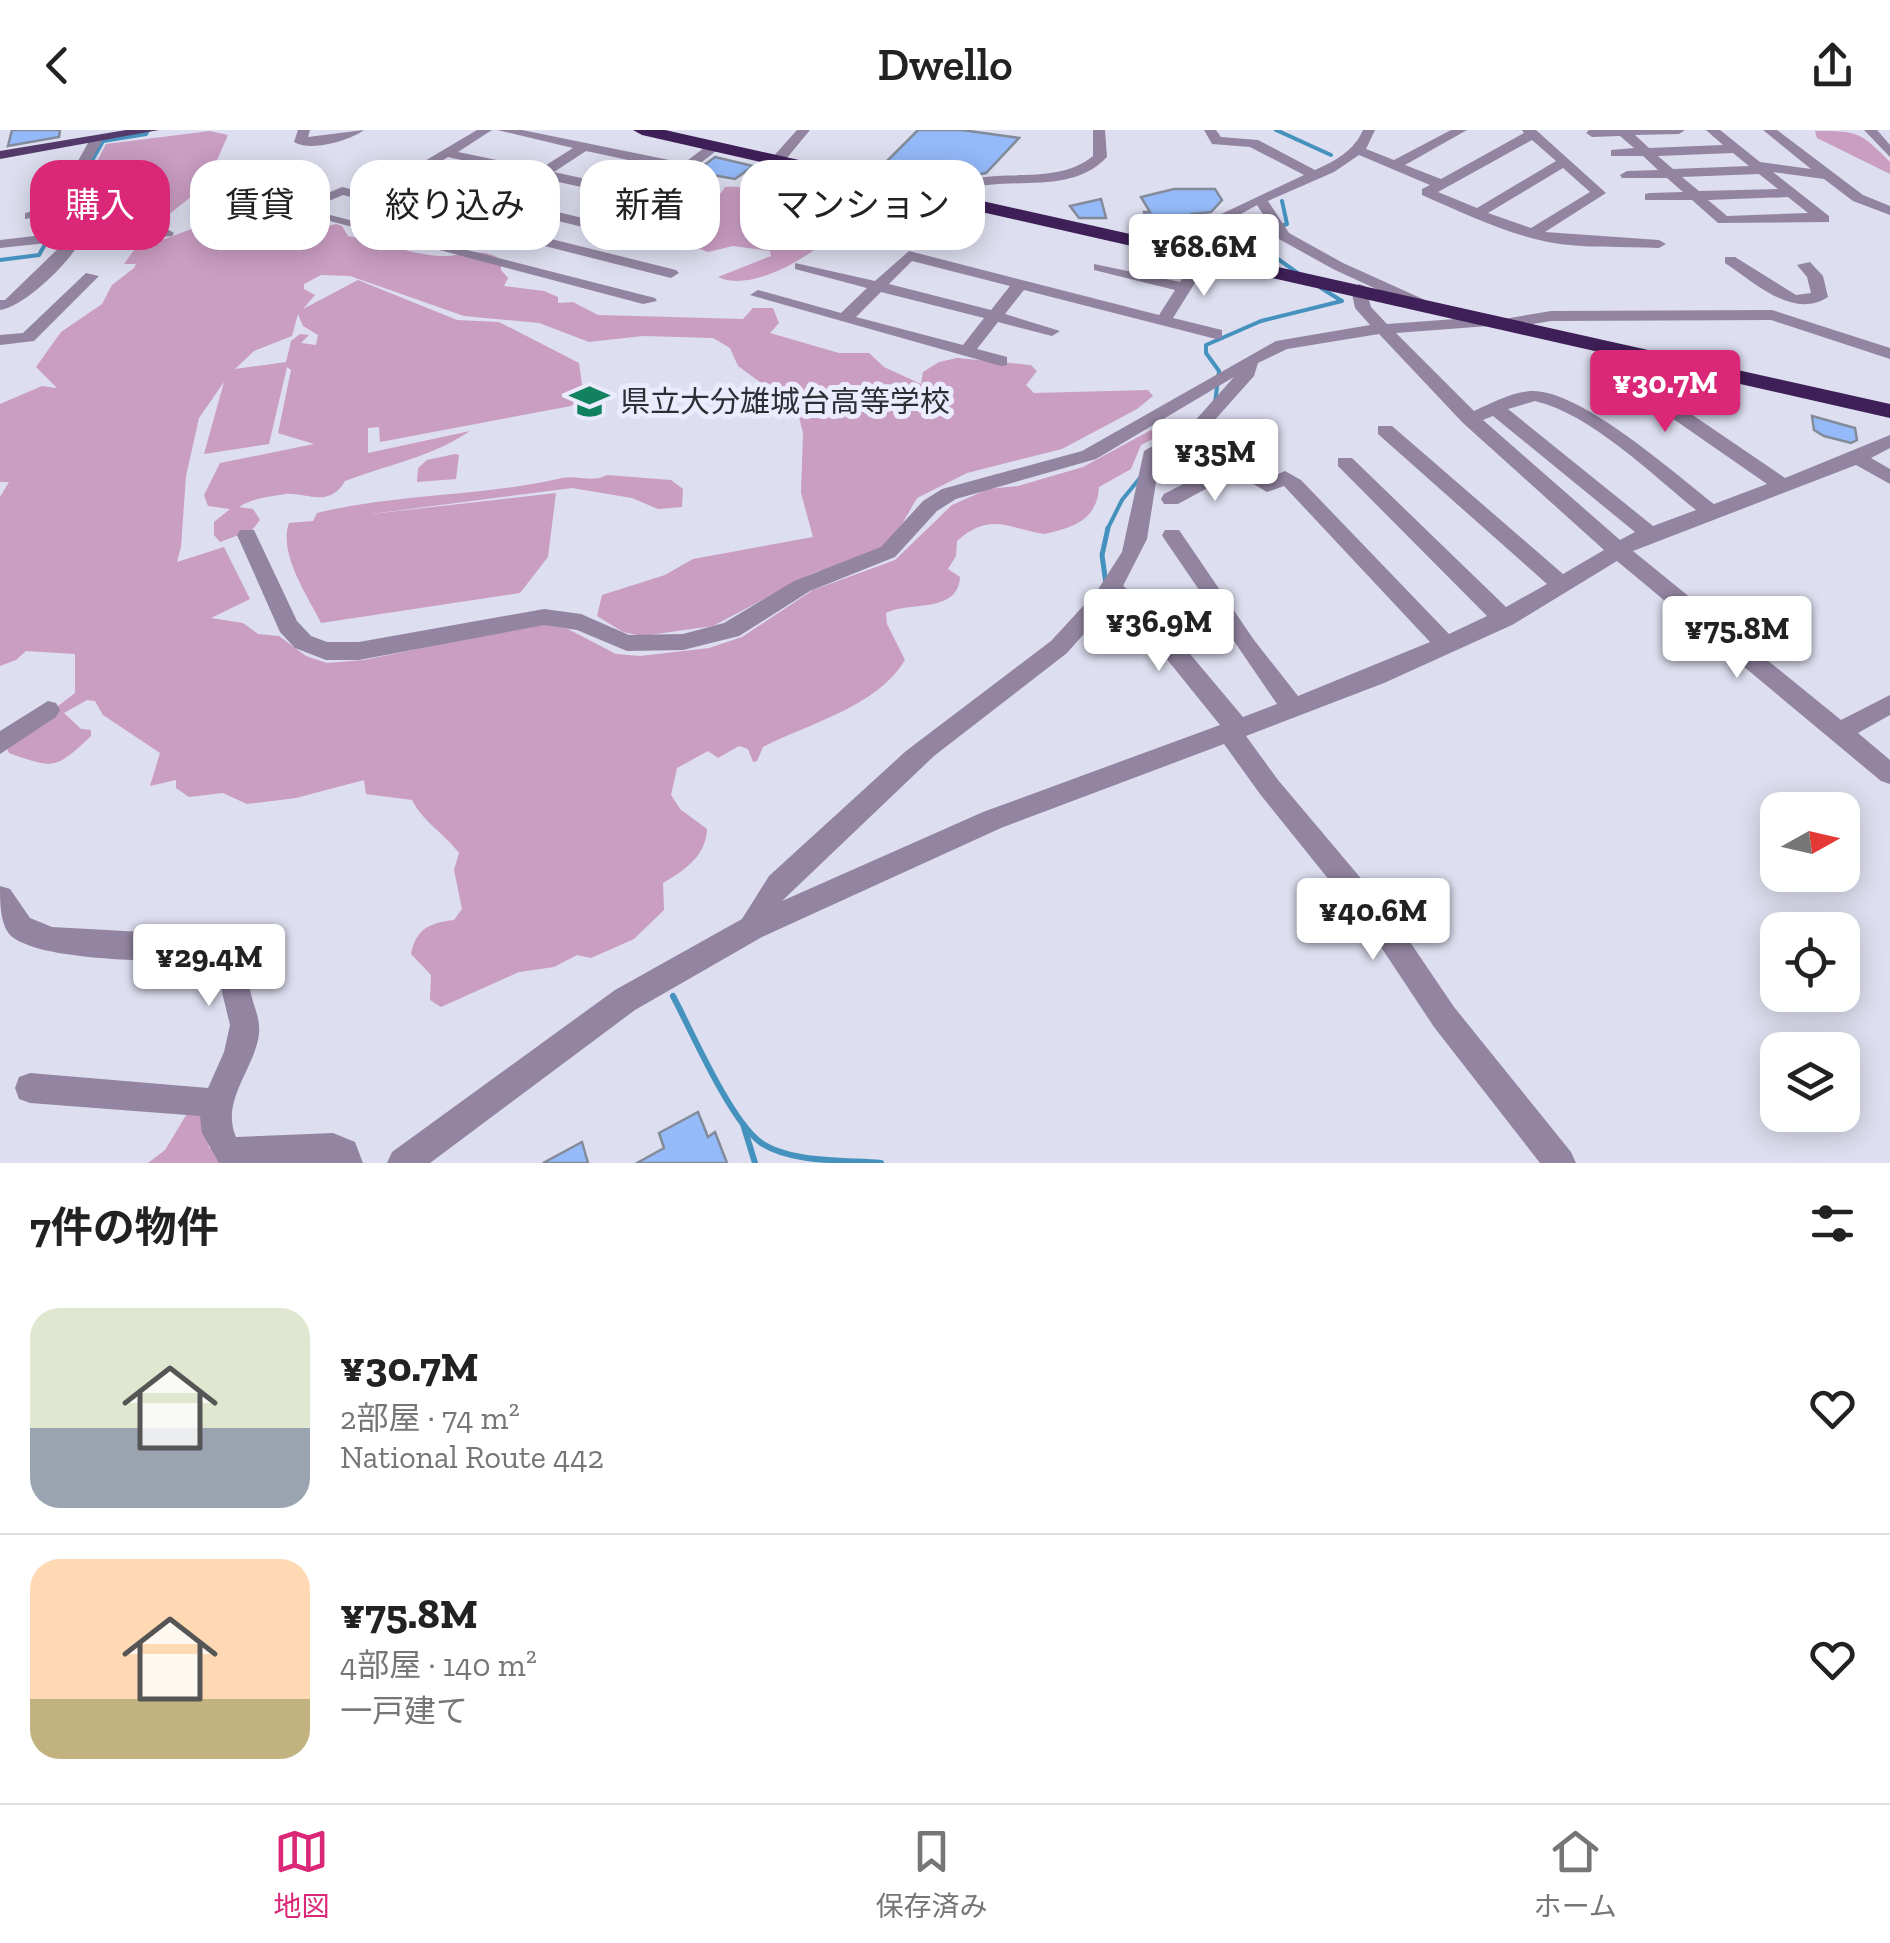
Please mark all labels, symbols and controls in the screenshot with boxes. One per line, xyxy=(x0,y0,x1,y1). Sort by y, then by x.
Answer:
icon: back xyxy=(30,38,85,93)
text: Dwello xyxy=(877,38,1013,92)
icon: share xyxy=(1805,38,1860,93)
chip: 購入 xyxy=(30,160,170,250)
chip: 賃貸 xyxy=(190,160,330,250)
chip: 絞り込み xyxy=(350,160,560,250)
chip: 新着 xyxy=(580,160,720,250)
chip: マンション xyxy=(740,160,985,250)
pin: ¥68.6M xyxy=(1123,214,1285,299)
text: ¥68.6M xyxy=(1151,227,1257,265)
pin: ¥30.7M xyxy=(1584,350,1746,435)
text: ¥30.7M xyxy=(1612,363,1718,401)
school or university icon: 県立大分雄城台高等学校 xyxy=(569,381,611,423)
place label: 県立大分雄城台高等学校 xyxy=(620,384,950,420)
pin: ¥35M xyxy=(1156,419,1274,504)
text: ¥35M xyxy=(1174,432,1256,470)
pin: ¥36.9M xyxy=(1078,589,1240,674)
pin: ¥75.8M xyxy=(1656,596,1818,681)
text: ¥36.9M xyxy=(1106,602,1212,640)
text: ¥75.8M xyxy=(1685,609,1789,647)
north arrow xyxy=(1760,792,1860,892)
map controls xyxy=(1760,792,1860,1132)
pin: ¥40.6M xyxy=(1292,878,1454,963)
text: ¥40.6M xyxy=(1319,891,1427,929)
button: locate xyxy=(1760,912,1860,1012)
pin: ¥29.4M xyxy=(128,924,290,1009)
text: ¥29.4M xyxy=(155,937,263,975)
button: layers xyxy=(1760,1032,1860,1132)
icon: filters xyxy=(1805,1196,1860,1251)
text: 7件の物件 xyxy=(30,1202,219,1253)
text: ¥30.7M xyxy=(340,1341,479,1392)
icon: home xyxy=(110,1348,230,1468)
icon: heart xyxy=(1805,1381,1860,1436)
text: 2部屋 · 74 m² xyxy=(340,1399,520,1437)
text: National Route 442 xyxy=(340,1438,604,1476)
text: ¥75.8M xyxy=(340,1588,478,1639)
icon: home xyxy=(110,1599,230,1719)
icon: heart xyxy=(1805,1632,1860,1687)
text: 4部屋 · 140 m² xyxy=(340,1646,537,1684)
text: 一戸建て xyxy=(340,1692,468,1730)
tab: 地図 xyxy=(273,1824,329,1924)
tab: 保存済み xyxy=(875,1824,987,1924)
tab: ホーム xyxy=(1534,1824,1617,1924)

